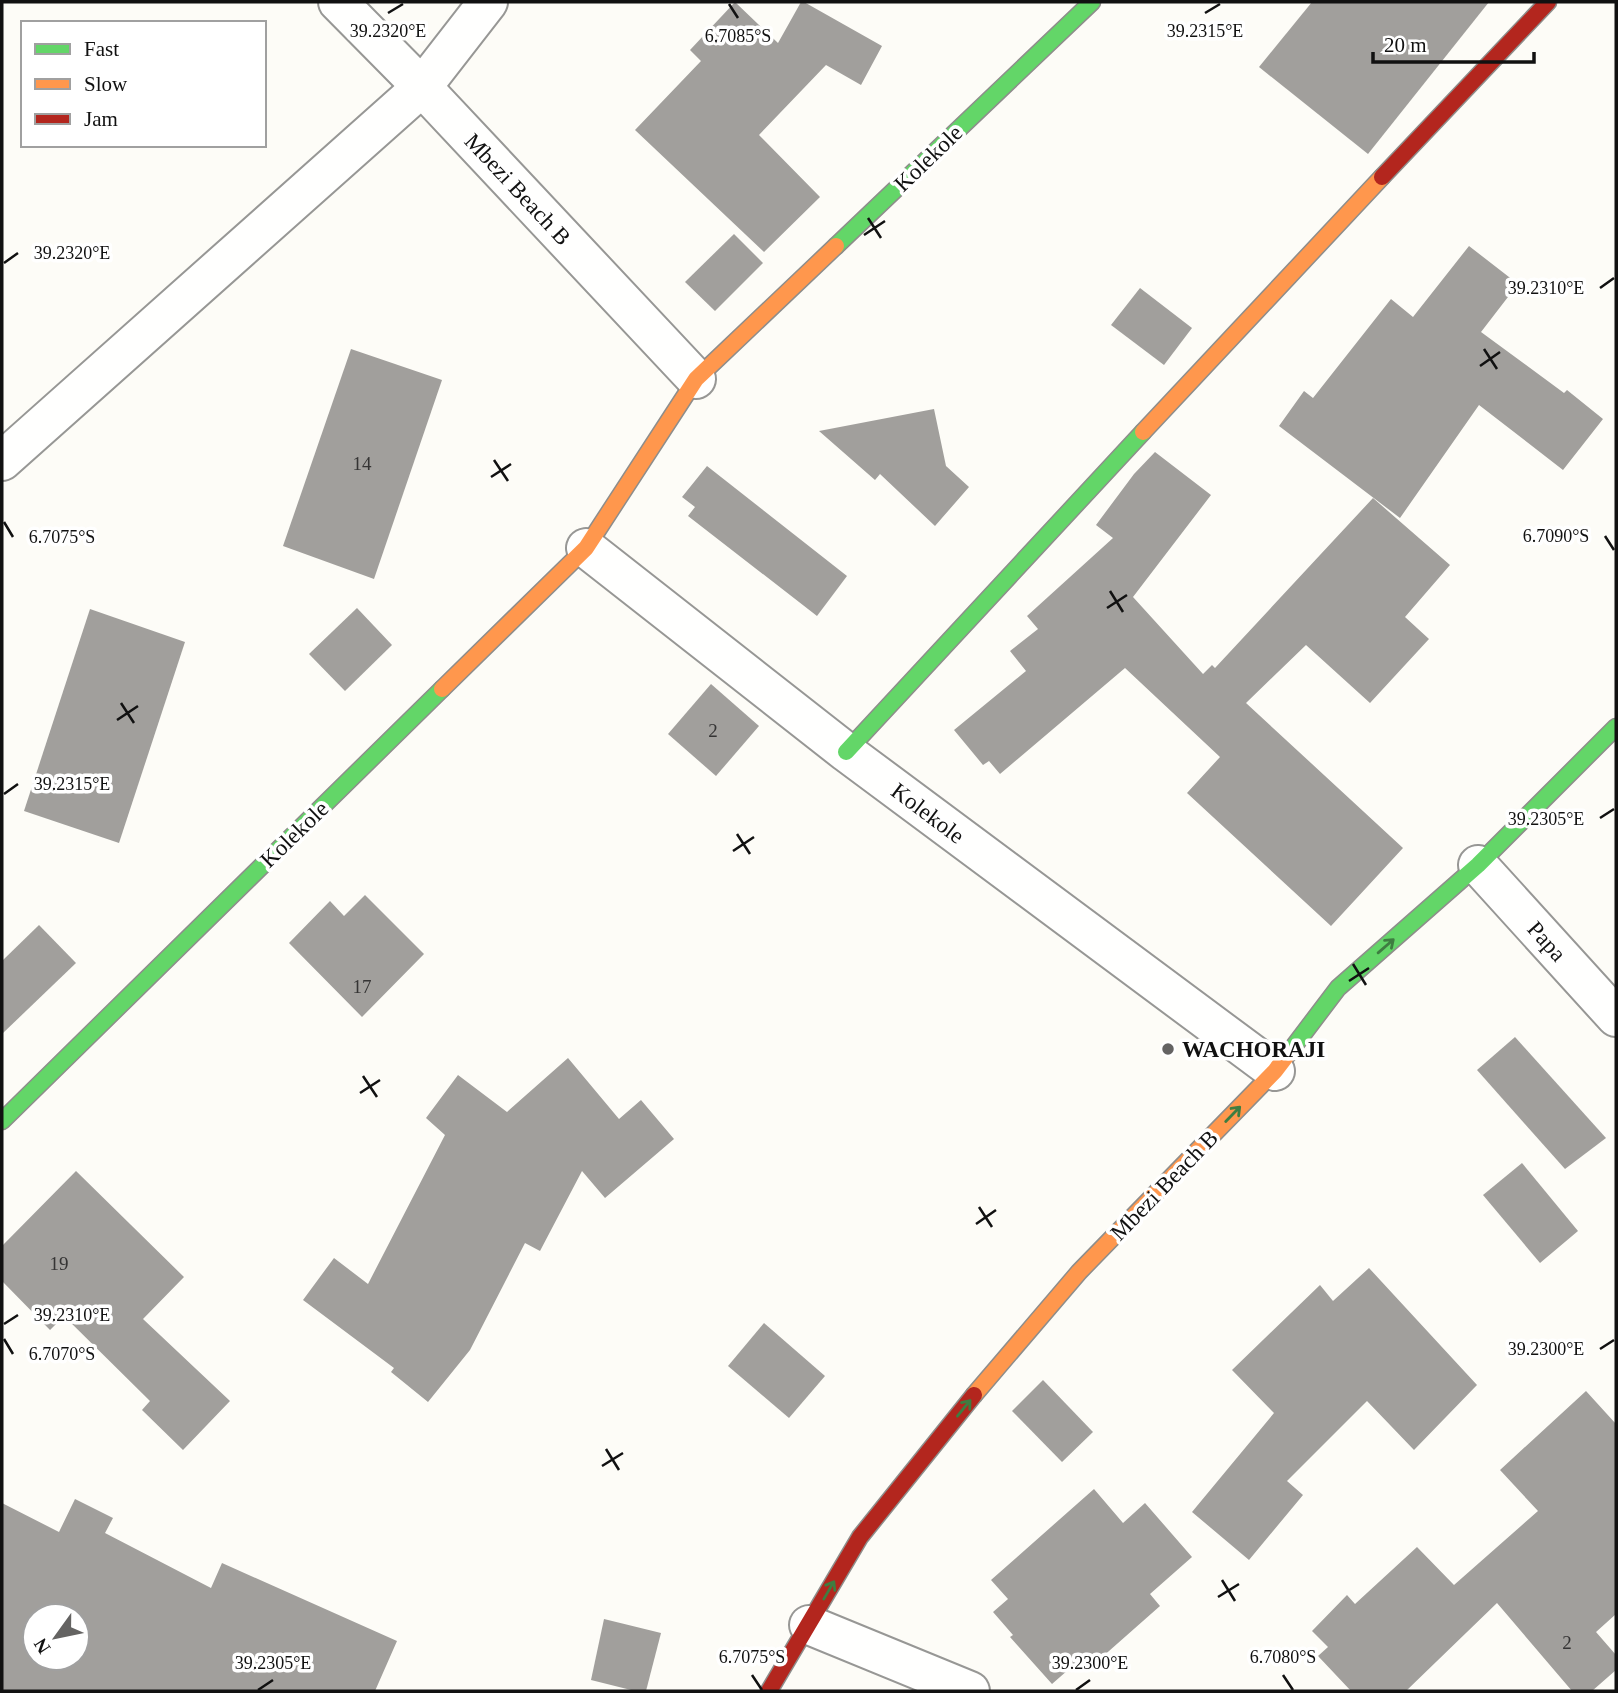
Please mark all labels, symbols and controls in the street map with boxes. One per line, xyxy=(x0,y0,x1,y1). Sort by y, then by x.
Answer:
legend xyxy=(21,21,266,147)
text: 39.2320°E xyxy=(350,21,426,41)
text: 39.2315°E xyxy=(1167,21,1243,41)
scale bar xyxy=(1373,21,1534,65)
text: 6.7085°S xyxy=(705,26,771,46)
text: 20 m xyxy=(1384,33,1427,57)
text: Fast xyxy=(84,37,119,61)
text: Slow xyxy=(84,72,128,96)
text: Jam xyxy=(84,107,118,131)
street label: Kolekole xyxy=(889,120,967,197)
street label: Mbezi Beach B xyxy=(460,128,576,250)
text: 39.2320°E xyxy=(34,243,110,263)
text: 39.2310°E xyxy=(1508,278,1584,298)
house number: 14 xyxy=(353,453,372,474)
text: 6.7090°S xyxy=(1523,526,1589,546)
text: 6.7075°S xyxy=(29,527,95,547)
house number: 2 xyxy=(708,720,718,741)
text: 39.2315°E xyxy=(34,774,110,794)
street label: Kolekole xyxy=(887,778,969,849)
street label: Kolekole xyxy=(255,796,333,873)
text: 39.2305°E xyxy=(1508,809,1584,829)
street label: Papa xyxy=(1522,916,1571,966)
one-way arrow xyxy=(1377,938,1395,954)
house number: 17 xyxy=(353,976,372,997)
place label: WACHORAJI xyxy=(1182,1037,1325,1062)
marker: WACHORAJI xyxy=(1160,1041,1176,1057)
one-way arrow xyxy=(1225,1105,1242,1122)
street label: Mbezi Beach B xyxy=(1106,1125,1223,1245)
house number: 19 xyxy=(50,1253,69,1274)
text: 39.2310°E xyxy=(34,1305,110,1325)
text: 39.2300°E xyxy=(1508,1339,1584,1359)
text: 6.7070°S xyxy=(29,1344,95,1364)
one-way arrow xyxy=(956,1399,972,1417)
one-way arrow xyxy=(822,1581,836,1601)
north arrow xyxy=(21,1602,91,1672)
house number: 2 xyxy=(1562,1632,1572,1653)
text: N xyxy=(29,1634,55,1657)
text: 6.7075°S xyxy=(719,1647,785,1667)
text: 6.7080°S xyxy=(1250,1647,1316,1667)
text: 39.2305°E xyxy=(235,1653,311,1673)
text: 39.2300°E xyxy=(1052,1653,1128,1673)

